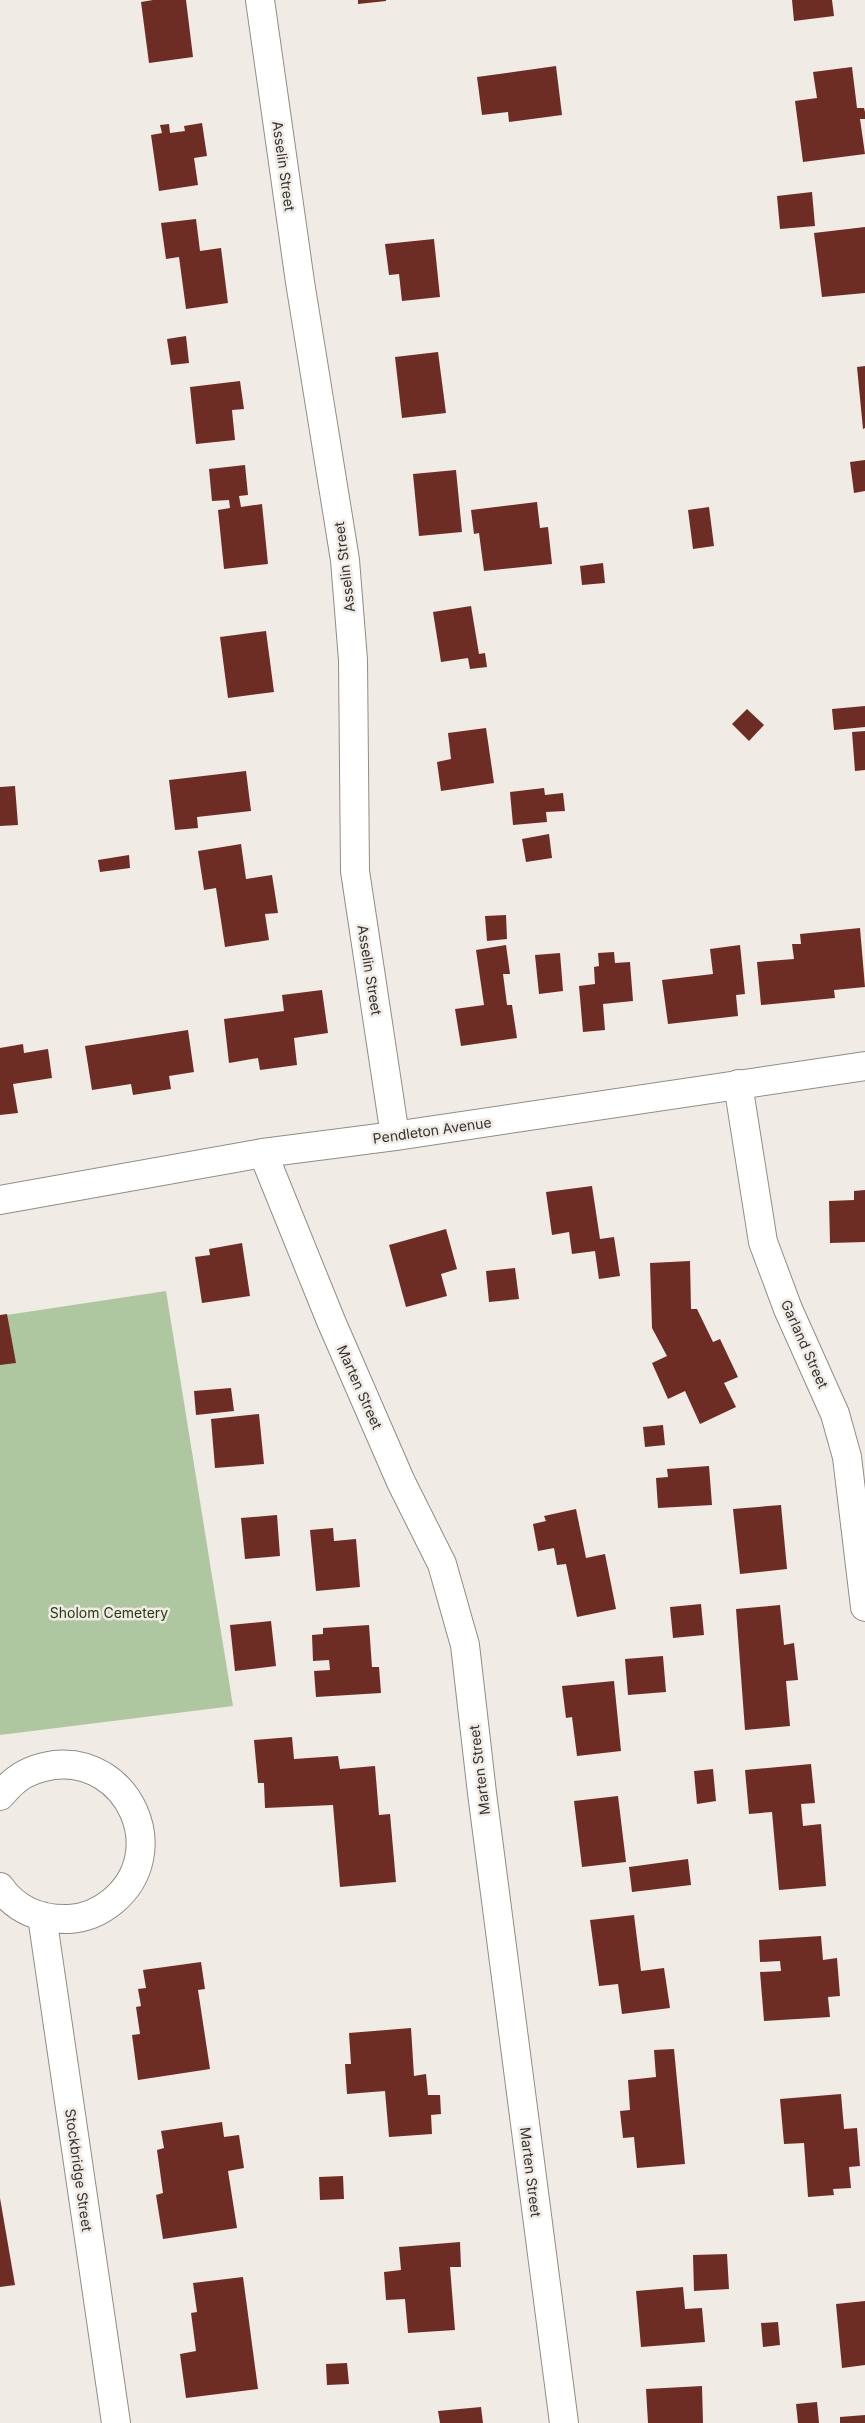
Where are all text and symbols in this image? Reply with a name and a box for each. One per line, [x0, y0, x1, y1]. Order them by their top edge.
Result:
street label: Asselin Street [269, 120, 299, 213]
street label: Asselin Street [330, 520, 358, 613]
street label: Asselin Street [354, 924, 386, 1017]
street label: Pendleton Avenue [372, 1113, 492, 1147]
street label: Garland Street [778, 1297, 832, 1391]
street label: Marten Street [334, 1342, 386, 1432]
park label: Sholom Cemetery [50, 1604, 168, 1621]
street label: Marten Street [465, 1724, 493, 1816]
street label: Stockbridge Street [62, 2108, 96, 2233]
street label: Marten Street [517, 2126, 545, 2218]

